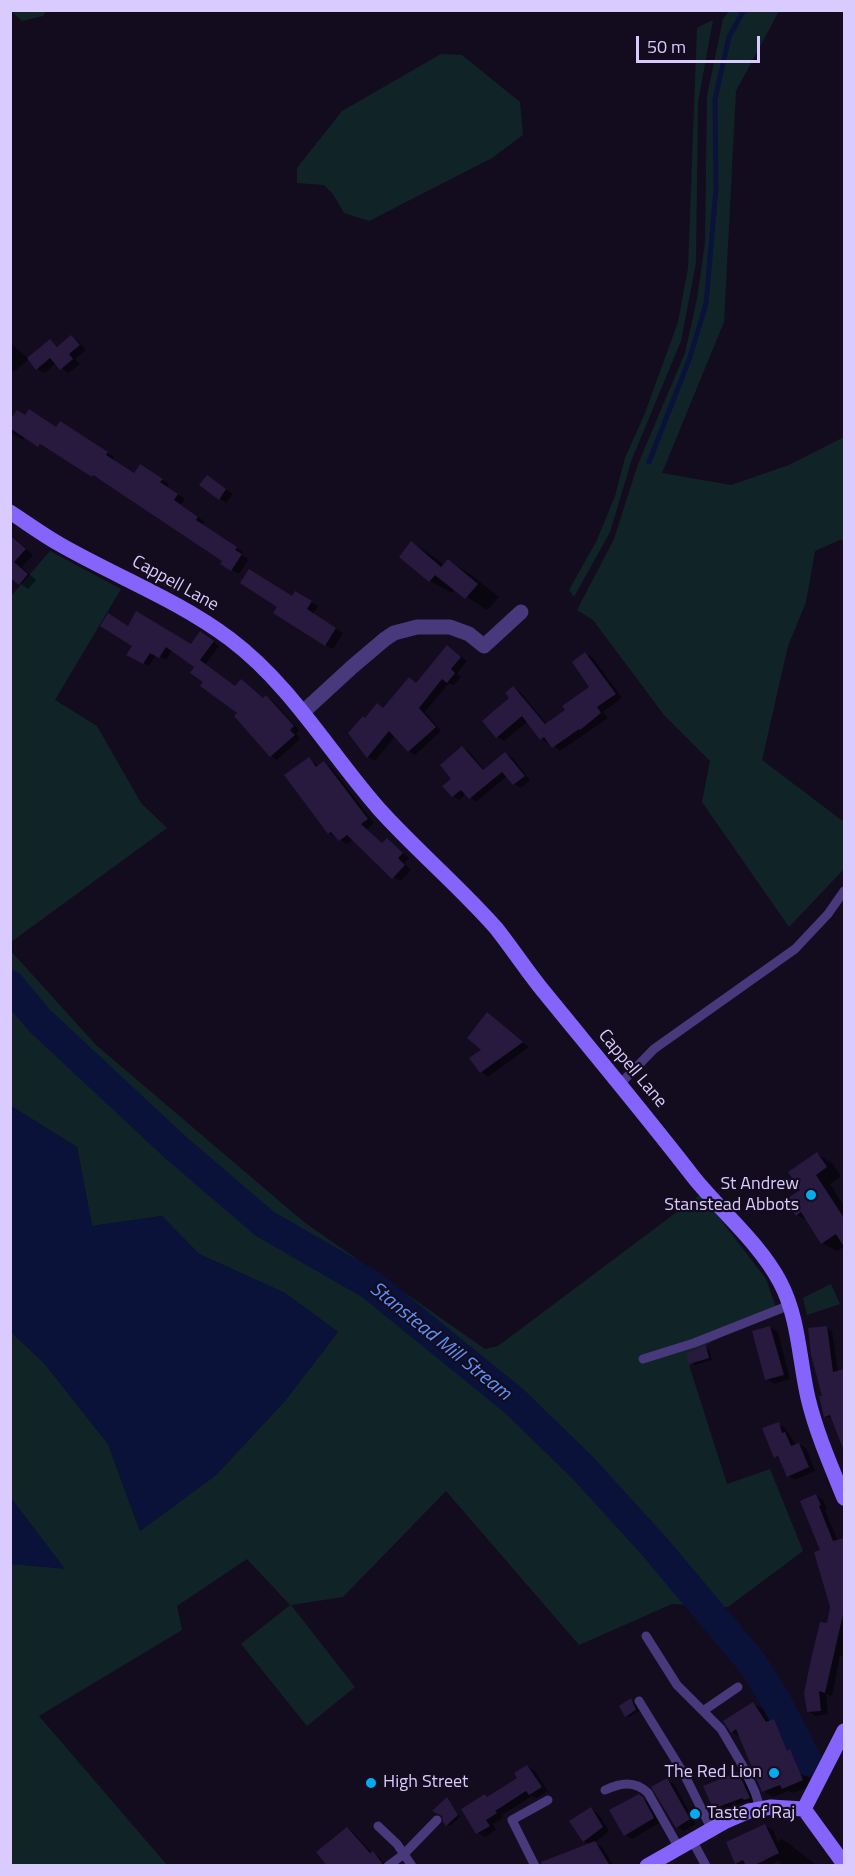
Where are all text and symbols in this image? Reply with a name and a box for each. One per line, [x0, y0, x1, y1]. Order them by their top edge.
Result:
scale bar [639, 24, 764, 62]
text: 50 m [647, 33, 686, 60]
street label: Cappell Lane [128, 551, 222, 617]
street label: Cappell Lane [593, 1025, 671, 1113]
place label: St Andrew Stanstead Abbots [664, 1174, 799, 1216]
marker: St Andrew Stanstead Abbots [804, 1188, 818, 1202]
water label: Stanstead Mill Stream [365, 1278, 515, 1406]
place label: The Red Lion [665, 1762, 762, 1784]
marker: The Red Lion [767, 1766, 781, 1780]
place label: High Street [383, 1772, 468, 1794]
marker: High Street [364, 1776, 378, 1790]
place label: Taste of Raj [707, 1803, 795, 1825]
marker: Taste of Raj [688, 1807, 702, 1821]

